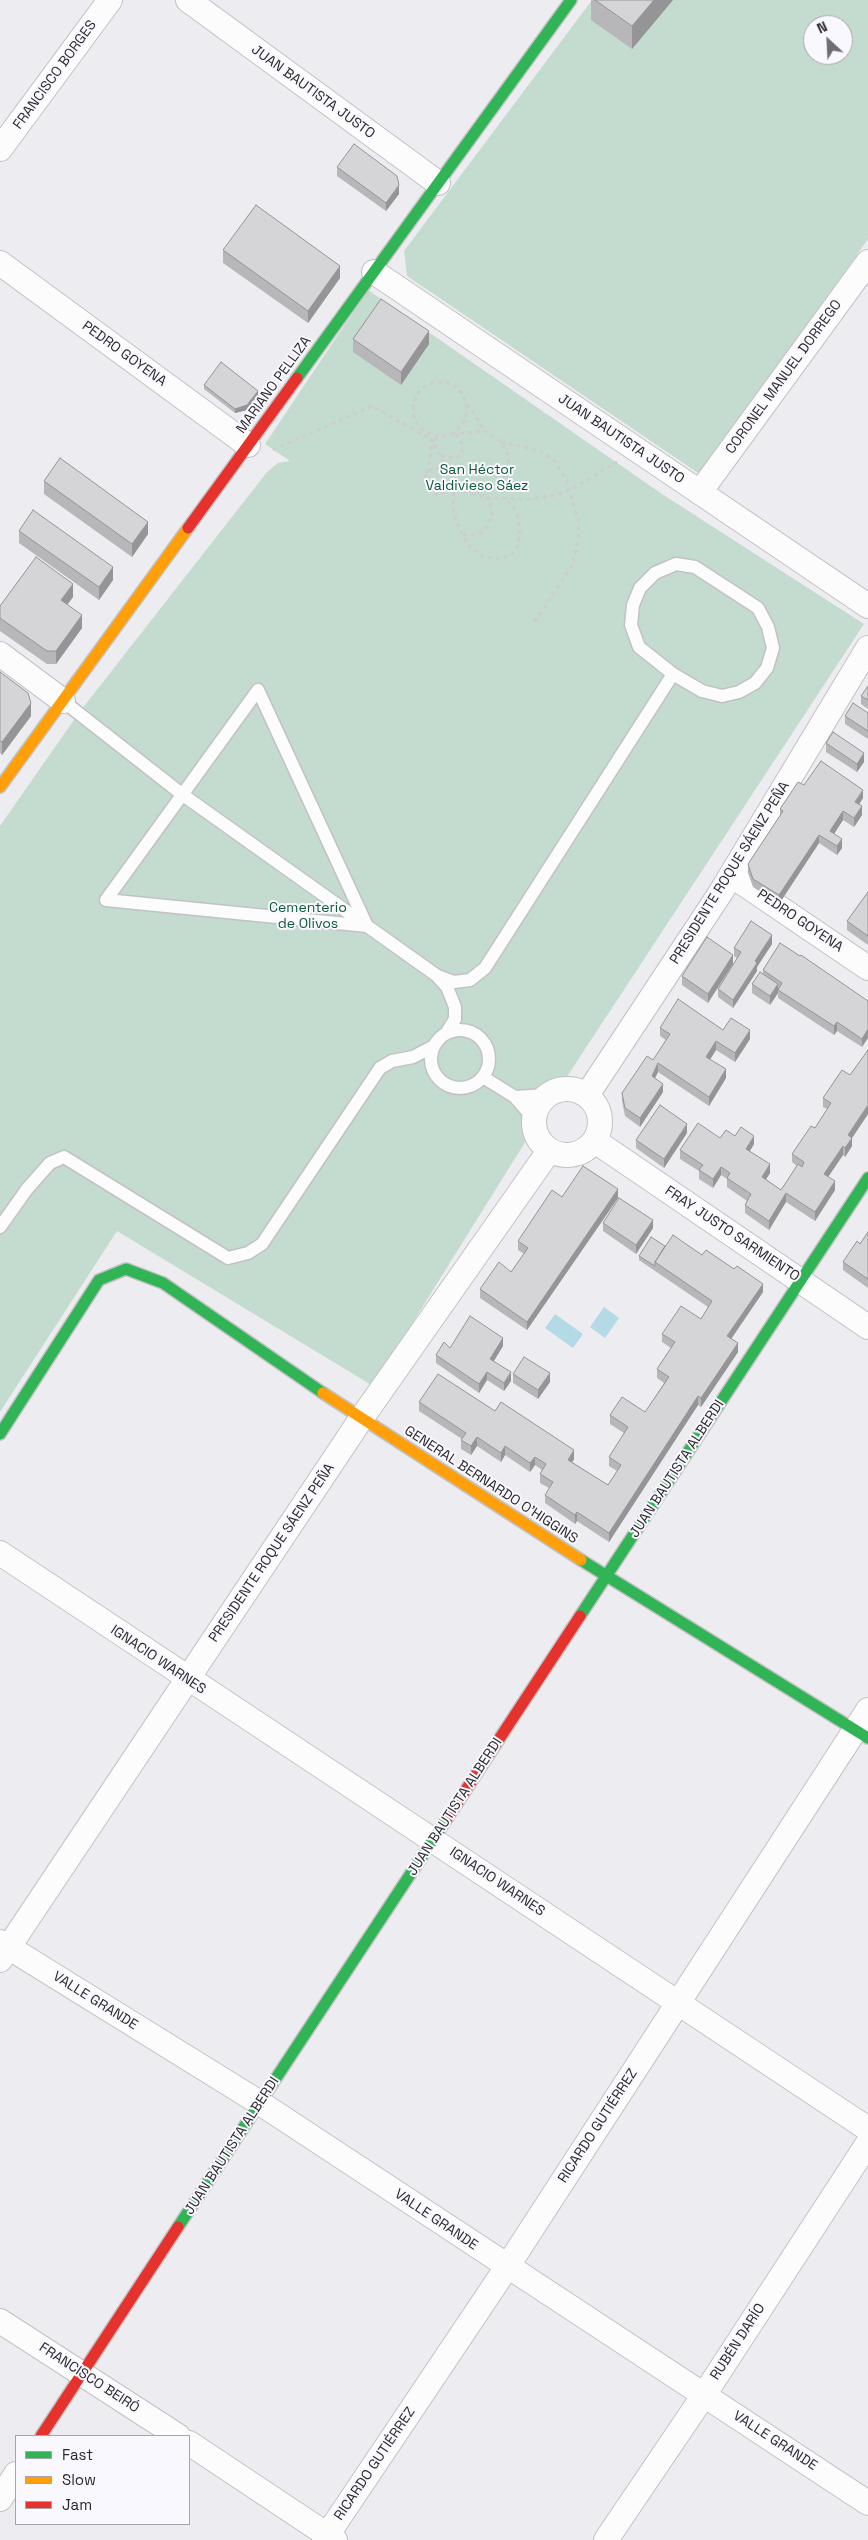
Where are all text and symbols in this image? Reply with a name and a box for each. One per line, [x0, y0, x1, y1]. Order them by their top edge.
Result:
north arrow [803, 15, 853, 65]
street label: FRANCISCO BORGES [10, 17, 100, 133]
text: N [814, 17, 830, 37]
street label: JUAN BAUTISTA JUSTO [248, 42, 378, 142]
street label: CORONEL MANUEL DORREGO [722, 297, 846, 457]
street label: PEDRO GOYENA [79, 318, 169, 390]
street label: MARIANO PELLIZA [233, 333, 315, 437]
street label: JUAN BAUTISTA JUSTO [555, 390, 687, 488]
park label: San Héctor Valdivieso Sáez [426, 462, 528, 494]
street label: PRESIDENTE ROQUE SÁENZ PEÑA [667, 779, 793, 967]
street label: PEDRO GOYENA [754, 886, 846, 956]
park label: Cementerio de Olivos [269, 900, 347, 932]
street label: FRAY JUSTO SARMIENTO [661, 1183, 803, 1285]
street label: JUAN BAUTISTA ALBERDI [626, 1397, 728, 1541]
street label: GENERAL BERNARDO O'HIGGINS [401, 1423, 581, 1547]
street label: PRESIDENTE ROQUE SÁENZ PEÑA [206, 1460, 338, 1646]
street label: IGNACIO WARNES [107, 1622, 209, 1698]
street label: JUAN BAUTISTA ALBERDI [404, 1735, 506, 1879]
street label: IGNACIO WARNES [446, 1844, 548, 1920]
street label: VALLE GRANDE [49, 1968, 141, 2034]
street label: RICARDO GUTIÉRREZ [555, 2066, 641, 2186]
street label: JUAN BAUTISTA ALBERDI [181, 2074, 283, 2218]
street label: VALLE GRANDE [391, 2186, 481, 2254]
street label: RUBÉN DARÍO [707, 2301, 769, 2383]
street label: FRANCISCO BEIRÓ [36, 2339, 142, 2417]
street label: RICARDO GUTIÉRREZ [331, 2404, 419, 2524]
street label: VALLE GRANDE [730, 2408, 820, 2474]
legend [15, 2435, 190, 2525]
text: Fast [62, 2445, 93, 2464]
text: Slow [62, 2470, 96, 2489]
text: Jam [62, 2495, 92, 2514]

